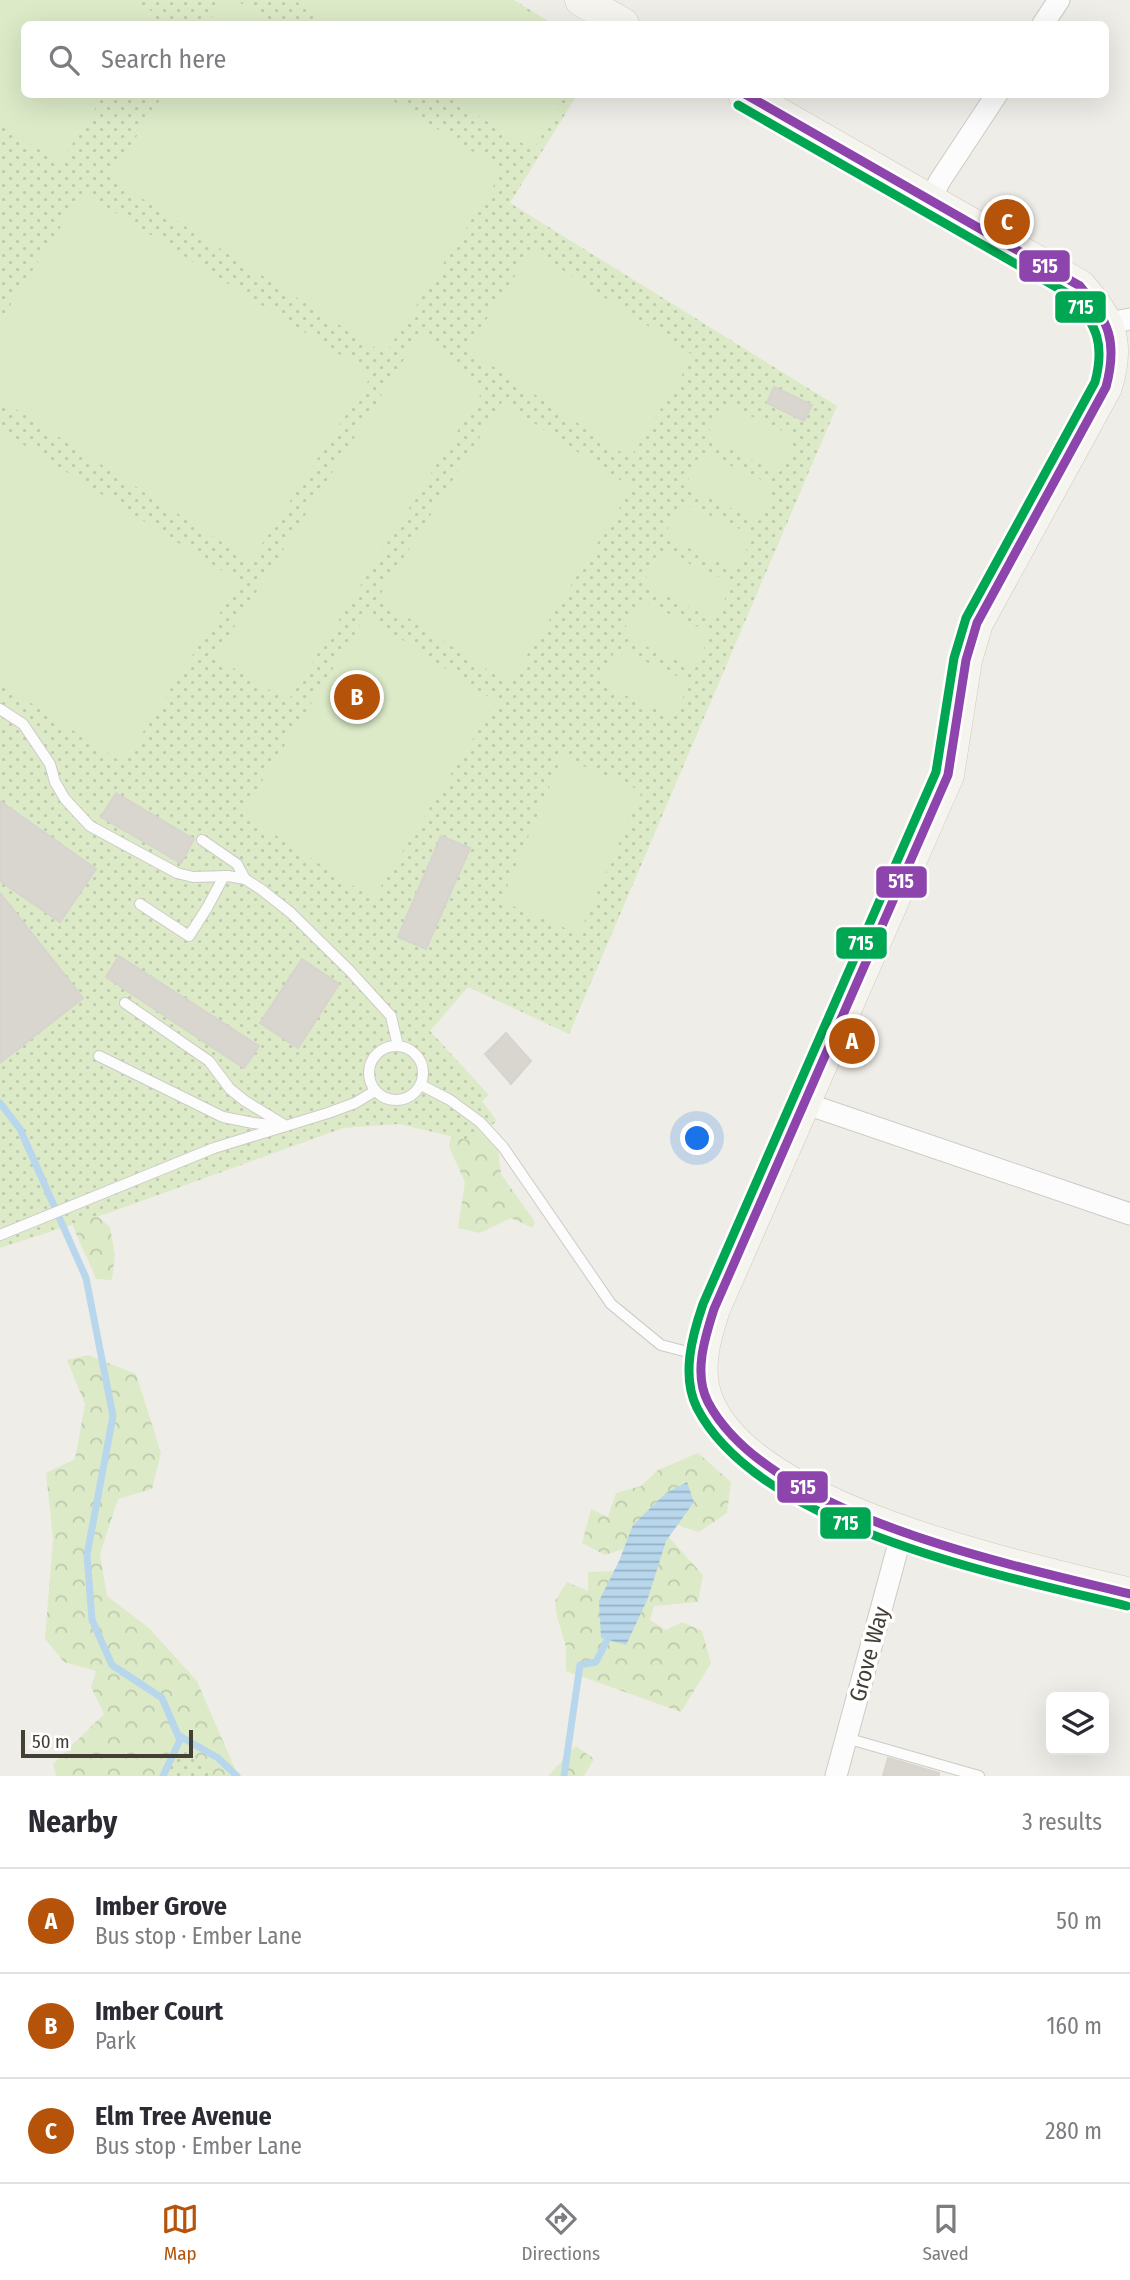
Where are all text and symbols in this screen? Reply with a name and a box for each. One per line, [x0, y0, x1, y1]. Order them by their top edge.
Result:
search box [21, 21, 1109, 98]
icon: search [45, 41, 83, 79]
text: Search here [101, 44, 226, 75]
pin: C [984, 196, 1030, 248]
line badge: 515 [1018, 249, 1071, 283]
text: 515 [1032, 255, 1058, 278]
line badge: 715 [1054, 290, 1107, 324]
text: 715 [1068, 296, 1094, 319]
pin: B [334, 671, 380, 723]
line badge: 515 [875, 865, 928, 899]
text: 515 [888, 870, 914, 893]
line badge: 715 [835, 926, 888, 960]
text: 715 [848, 932, 874, 955]
pin: A [829, 1015, 875, 1067]
your location [680, 1121, 714, 1155]
line badge: 515 [776, 1470, 829, 1504]
text: 515 [790, 1476, 816, 1499]
line badge: 715 [819, 1506, 872, 1540]
text: 715 [833, 1512, 859, 1535]
street label: Grove Way [843, 1603, 895, 1705]
map controls [1046, 1692, 1109, 1755]
button: layers [1046, 1692, 1109, 1755]
scale bar [21, 1727, 192, 1759]
text: 50 m [32, 1730, 70, 1753]
text: Nearby [28, 1804, 117, 1840]
text: 3 results [1022, 1808, 1102, 1836]
text: Imber Grove [95, 1891, 227, 1922]
text: A [45, 1907, 57, 1935]
text: 50 m [1056, 1907, 1102, 1935]
text: Bus stop · Ember Lane [95, 1922, 302, 1950]
text: Imber Court [95, 1996, 223, 2027]
text: B [45, 2012, 57, 2040]
text: 160 m [1047, 2012, 1102, 2040]
text: Park [95, 2027, 136, 2055]
text: Elm Tree Avenue [95, 2101, 272, 2132]
text: C [45, 2117, 57, 2145]
text: 280 m [1045, 2117, 1102, 2145]
text: Bus stop · Ember Lane [95, 2132, 302, 2160]
tab: Map [161, 2200, 199, 2265]
tab: Directions [521, 2200, 600, 2265]
tab: Saved [922, 2200, 969, 2265]

